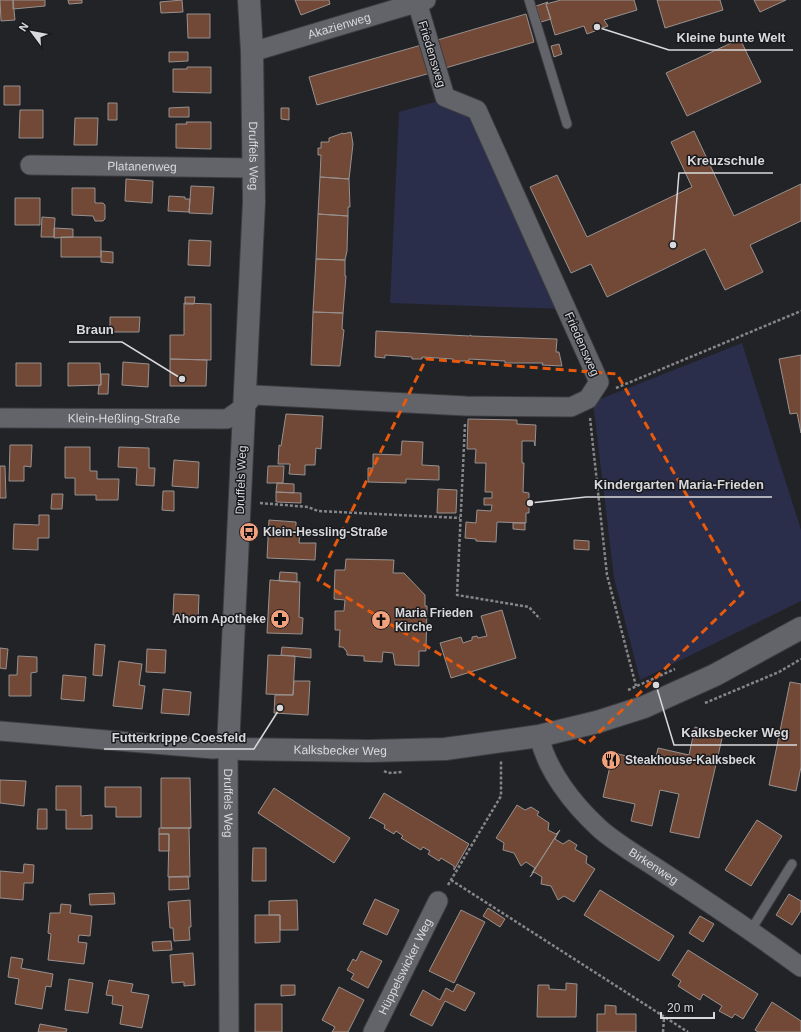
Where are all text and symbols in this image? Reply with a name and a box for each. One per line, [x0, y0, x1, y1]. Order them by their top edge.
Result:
street label: Akazienweg [306, 10, 372, 42]
north arrow [12, 12, 52, 52]
street label: Friedensweg [415, 19, 449, 89]
text: N [16, 20, 31, 33]
callout: Kleine bunte Welt [669, 25, 793, 50]
text: Kleine bunte Welt [677, 30, 786, 45]
street label: Druffels Weg [246, 121, 261, 191]
callout: Kreuzschule [679, 148, 773, 173]
text: Kreuzschule [687, 153, 765, 168]
street label: Platanenweg [107, 159, 177, 174]
street label: Friedensweg [562, 310, 602, 378]
callout: Braun [69, 317, 122, 342]
text: Braun [76, 322, 114, 337]
street label: Klein-Heßling-Straße [68, 411, 180, 426]
street label: Druffels Weg [233, 445, 249, 515]
callout: Kindergarten Maria-Frieden [586, 472, 772, 497]
text: Kindergarten Maria-Frieden [594, 477, 764, 492]
bus stop icon: Klein-Hessling-Straße [238, 521, 260, 543]
place label: Klein-Hessling-Straße [263, 525, 388, 539]
place label: Maria Frieden Kirche [395, 606, 473, 634]
pharmacy icon: Ahorn Apotheke [269, 608, 291, 630]
church icon: Maria Frieden Kirche [370, 609, 392, 631]
place label: Ahorn Apotheke [173, 612, 266, 626]
callout: Kalksbecker Weg [674, 720, 797, 745]
callout: Futterkrippe Coesfeld [104, 724, 254, 749]
text: Kalksbecker Weg [681, 725, 789, 740]
text: Futterkrippe Coesfeld [112, 730, 246, 745]
street label: Kalksbecker Weg [293, 743, 387, 758]
restaurant icon: Steakhouse-Kalksbeck [600, 749, 622, 771]
place label: Steakhouse-Kalksbeck [625, 753, 756, 767]
street label: Druffels Weg [221, 769, 235, 838]
street label: Birkenweg [626, 845, 681, 887]
street label: Hüppelswicker Weg [376, 916, 435, 1017]
scale bar [661, 994, 714, 1020]
text: 20 m [667, 1001, 694, 1015]

